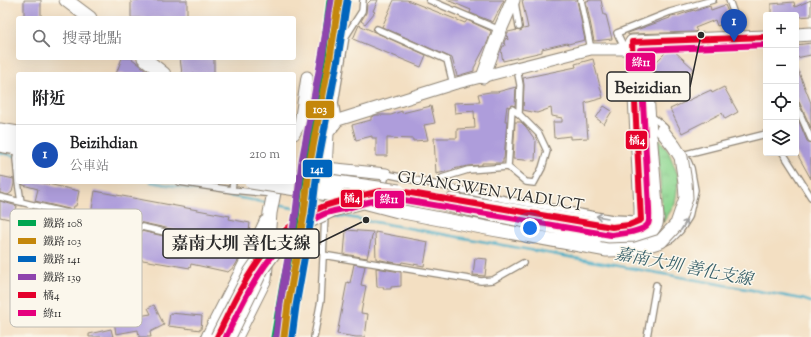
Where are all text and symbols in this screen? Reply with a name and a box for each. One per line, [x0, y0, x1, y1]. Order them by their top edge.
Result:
pin: 1 [721, 9, 747, 42]
map controls [763, 12, 799, 156]
button: + [763, 12, 799, 48]
search box [16, 16, 296, 60]
icon: search [30, 27, 52, 49]
text: 搜尋地點 [62, 29, 122, 50]
button: − [763, 48, 799, 84]
line badge: 綠11 [625, 52, 656, 72]
text: 綠11 [632, 55, 650, 71]
callout: Beizidian [607, 72, 690, 101]
text: Beizidian [615, 77, 682, 101]
button: locate [763, 84, 799, 120]
text: 附近 [32, 88, 66, 112]
line badge: 103 [305, 100, 335, 119]
text: 103 [312, 102, 327, 118]
button: layers [763, 120, 799, 156]
line badge: 橘4 [625, 130, 648, 150]
text: 橘4 [629, 133, 646, 149]
text: Beizihdian [70, 134, 138, 155]
text: 1 [43, 146, 47, 164]
text: 210 m [249, 146, 280, 164]
text: 公車站 [70, 158, 109, 176]
line badge: 141 [302, 159, 333, 178]
text: 141 [309, 162, 324, 178]
street label: GUANGWEN VIADUCT [396, 166, 586, 219]
line badge: 橘4 [340, 189, 363, 208]
line badge: 綠11 [374, 190, 405, 209]
text: 橘4 [344, 191, 361, 207]
text: 綠11 [380, 192, 398, 208]
legend [10, 209, 142, 327]
one-way arrow [596, 212, 609, 220]
text: 鐵路 108 [43, 216, 83, 232]
your location [520, 218, 540, 238]
one-way arrow [680, 220, 688, 231]
callout: 嘉南大圳 善化支線 [163, 229, 319, 258]
text: 嘉南大圳 善化支線 [171, 233, 311, 257]
text: 鐵路 103 [43, 234, 81, 250]
water label: 嘉南大圳 善化支線 [613, 243, 756, 293]
text: 鐵路 141 [43, 252, 81, 268]
text: 鐵路 139 [43, 270, 81, 286]
text: 橘4 [43, 288, 60, 304]
text: 綠11 [43, 306, 62, 322]

